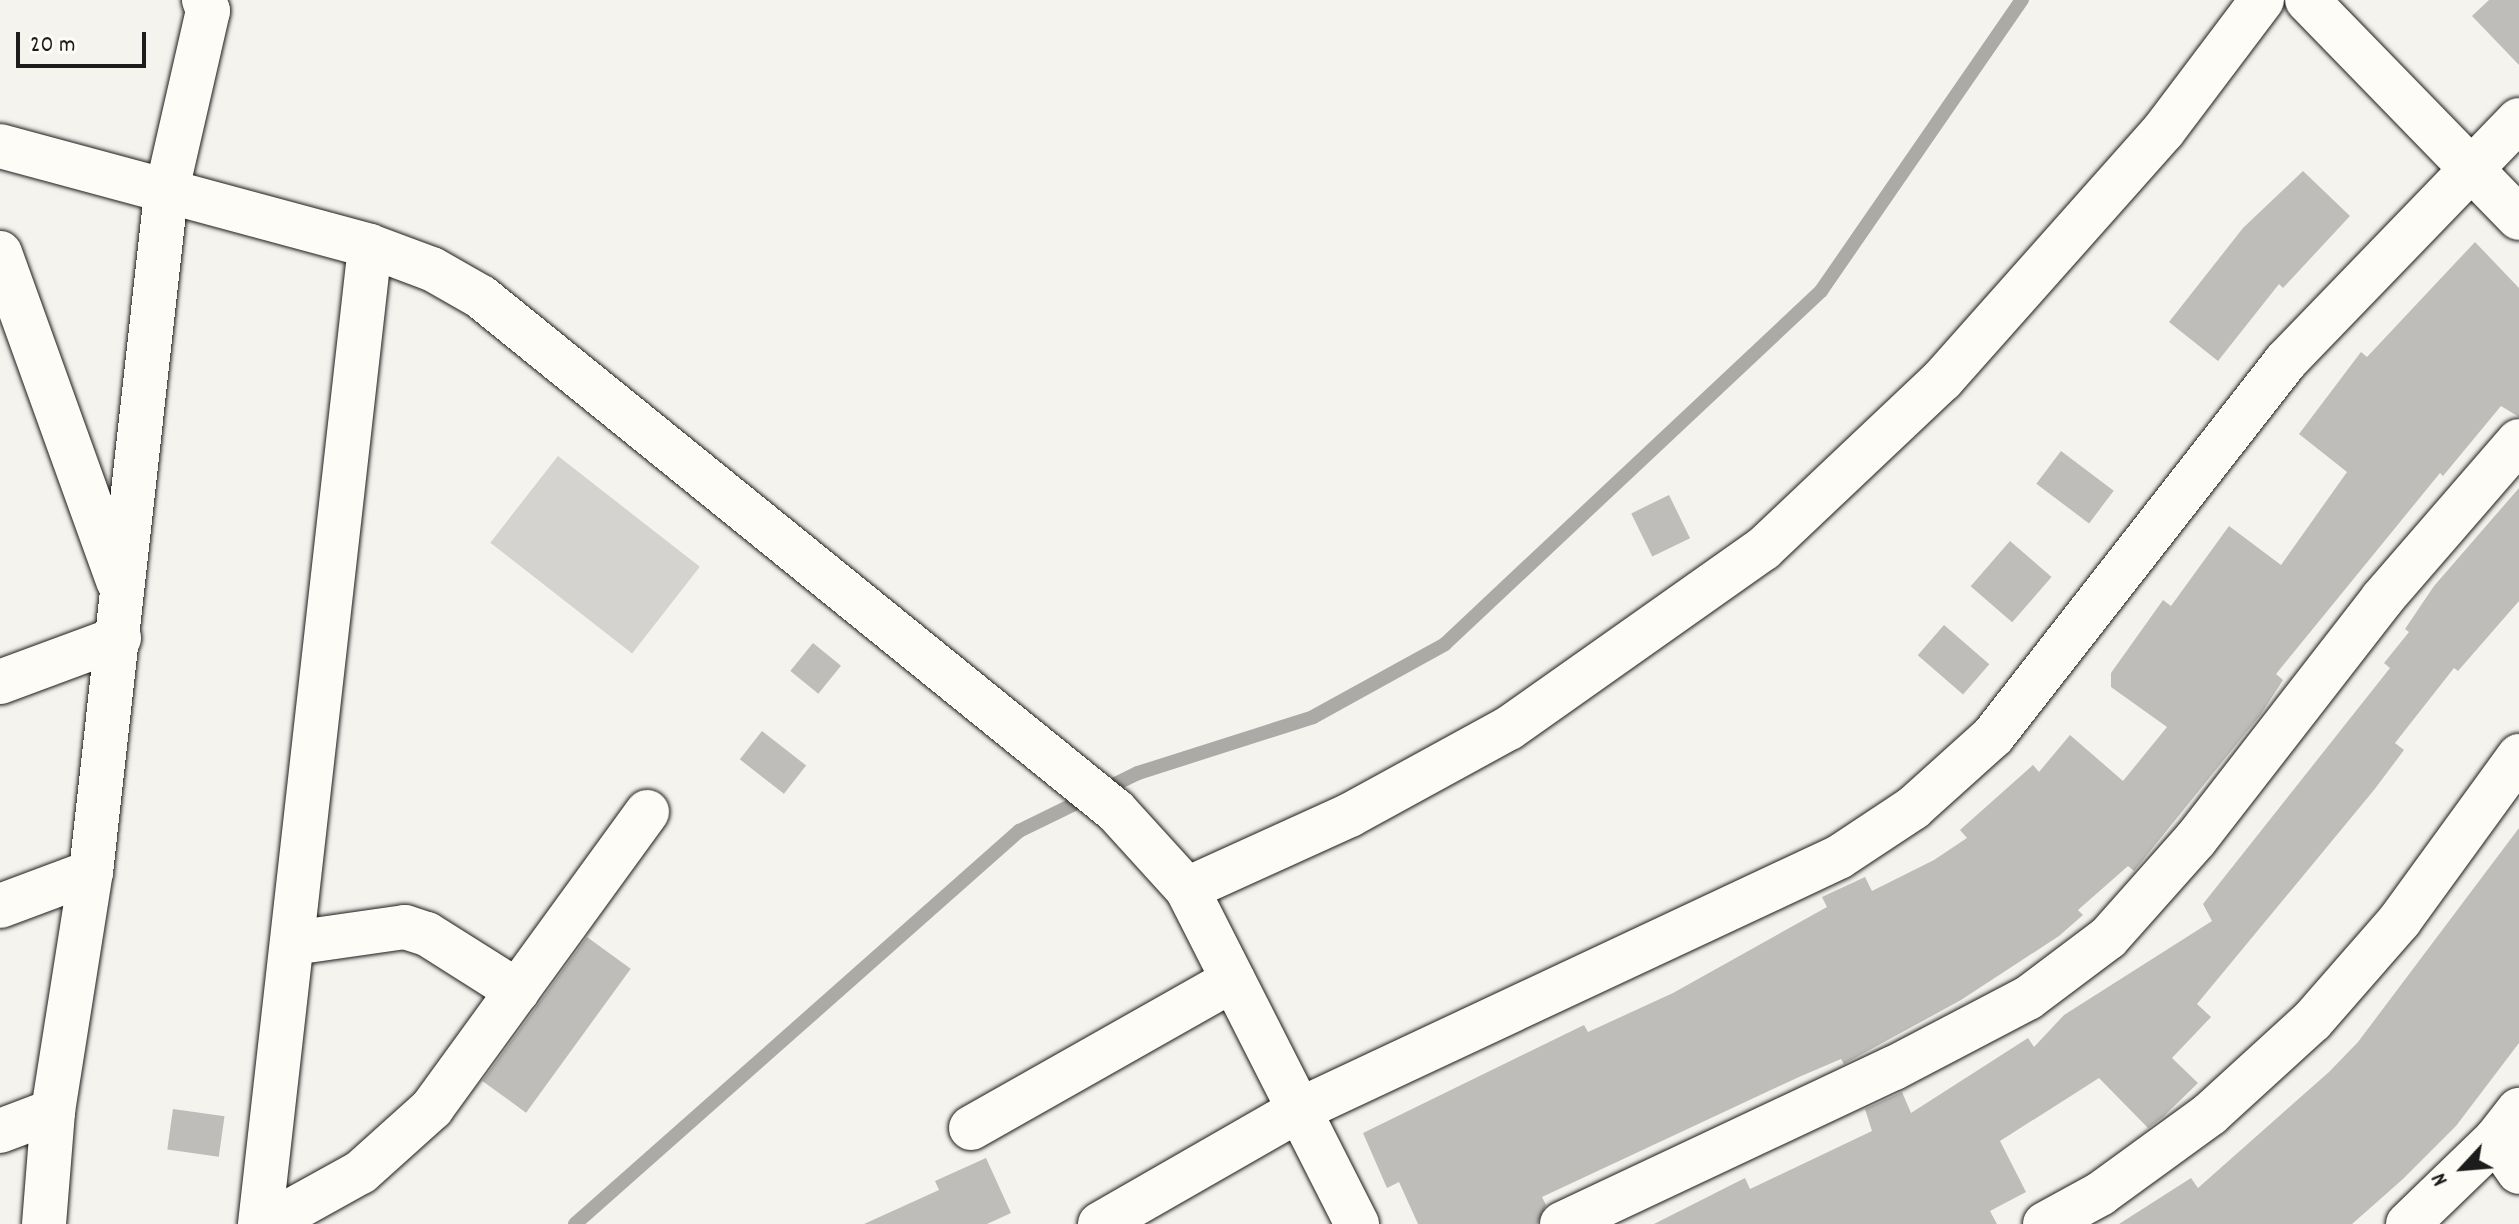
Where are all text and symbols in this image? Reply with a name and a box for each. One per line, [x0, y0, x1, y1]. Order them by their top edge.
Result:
scale bar [20, 16, 150, 66]
text: 20 m [30, 29, 76, 63]
north arrow [2423, 1128, 2503, 1208]
text: N [2425, 1167, 2457, 1190]

